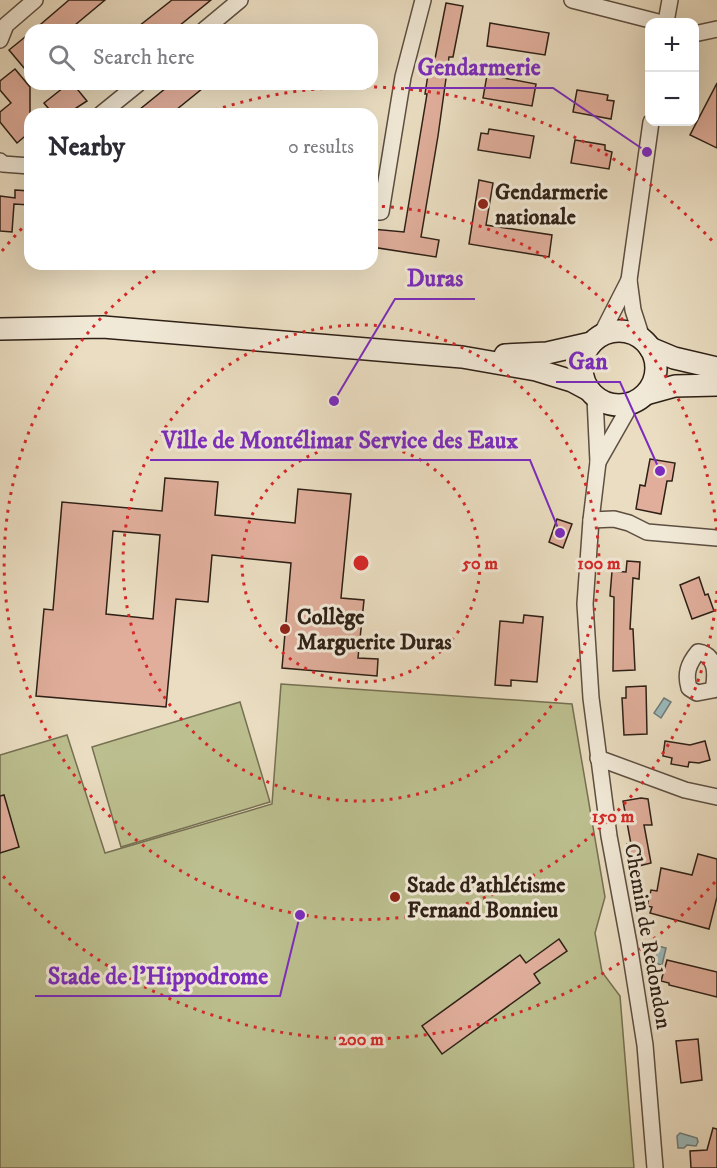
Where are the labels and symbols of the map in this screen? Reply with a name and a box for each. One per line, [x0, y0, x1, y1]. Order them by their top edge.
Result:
callout: Gendarmerie [405, 46, 553, 88]
text: Gendarmerie [417, 53, 541, 83]
place label: Gendarmerie nationale [495, 179, 608, 231]
marker: Gendarmerie nationale [476, 197, 490, 211]
callout: Duras [395, 257, 475, 299]
text: Duras [407, 264, 463, 294]
callout: Gan [556, 340, 620, 382]
text: Gan [568, 347, 608, 377]
callout: Ville de Montélimar Service des Eaux [150, 418, 530, 460]
text: Ville de Montélimar Service des Eaux [161, 426, 518, 456]
centre of rings [351, 553, 371, 573]
text: 50 m [461, 553, 498, 575]
text: 100 m [577, 553, 621, 575]
place label: Collège Marguerite Duras [297, 604, 452, 656]
marker: Collège Marguerite Duras [278, 622, 292, 636]
text: 150 m [592, 806, 635, 828]
street label: Chemin de Redondon [618, 841, 677, 1032]
place label: Stade d'athlétisme Fernand Bonnieu [407, 872, 565, 924]
marker: Stade d'athlétisme Fernand Bonnieu [388, 890, 402, 904]
callout: Stade de l'Hippodrome [35, 954, 280, 996]
text: Stade de l'Hippodrome [48, 962, 268, 992]
text: 200 m [338, 1029, 384, 1051]

